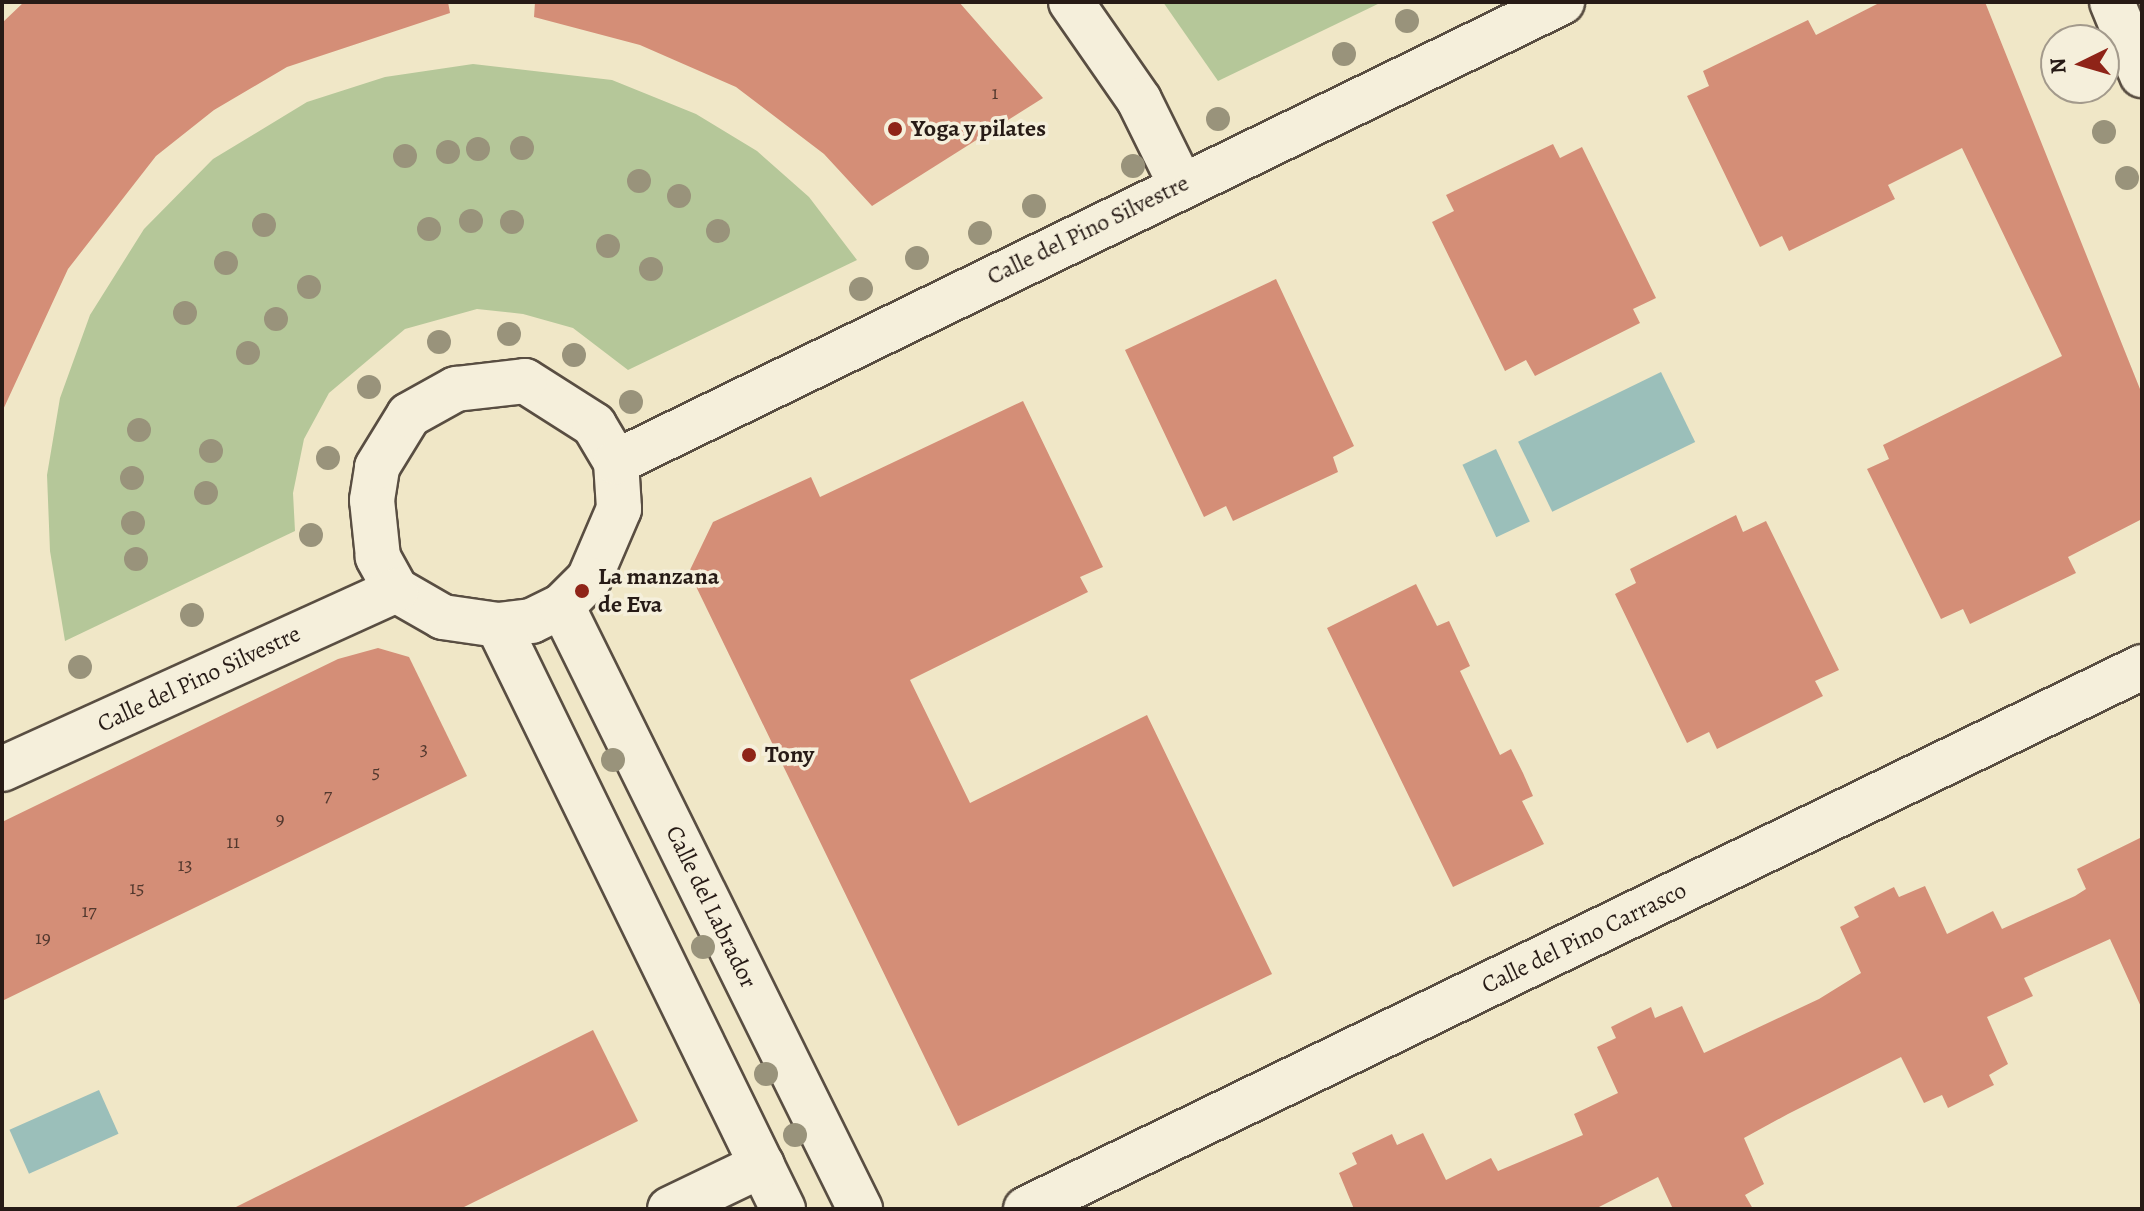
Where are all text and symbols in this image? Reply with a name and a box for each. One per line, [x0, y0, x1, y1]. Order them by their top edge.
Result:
north arrow [2040, 24, 2120, 104]
text: N [2042, 57, 2074, 75]
house number: 1 [992, 80, 998, 104]
place label: Yoga y pilates [911, 115, 1046, 143]
marker: Yoga y pilates [886, 120, 904, 138]
street label: Calle del Pino Silvestre [983, 169, 1193, 291]
place label: La manzana de Eva [598, 563, 719, 619]
marker: La manzana de Eva [573, 582, 591, 600]
street label: Calle del Pino Silvestre [93, 619, 305, 739]
house number: 3 [420, 736, 428, 760]
place label: Tony [765, 741, 814, 769]
marker: Tony [740, 746, 758, 764]
house number: 5 [372, 759, 380, 783]
house number: 7 [324, 782, 332, 806]
house number: 9 [275, 806, 285, 830]
street label: Calle del Labrador [659, 821, 763, 993]
house number: 11 [226, 829, 240, 853]
house number: 13 [177, 852, 193, 876]
house number: 15 [129, 875, 145, 899]
street label: Calle del Pino Carrasco [1477, 876, 1691, 1000]
house number: 17 [81, 898, 97, 922]
house number: 19 [35, 925, 51, 949]

